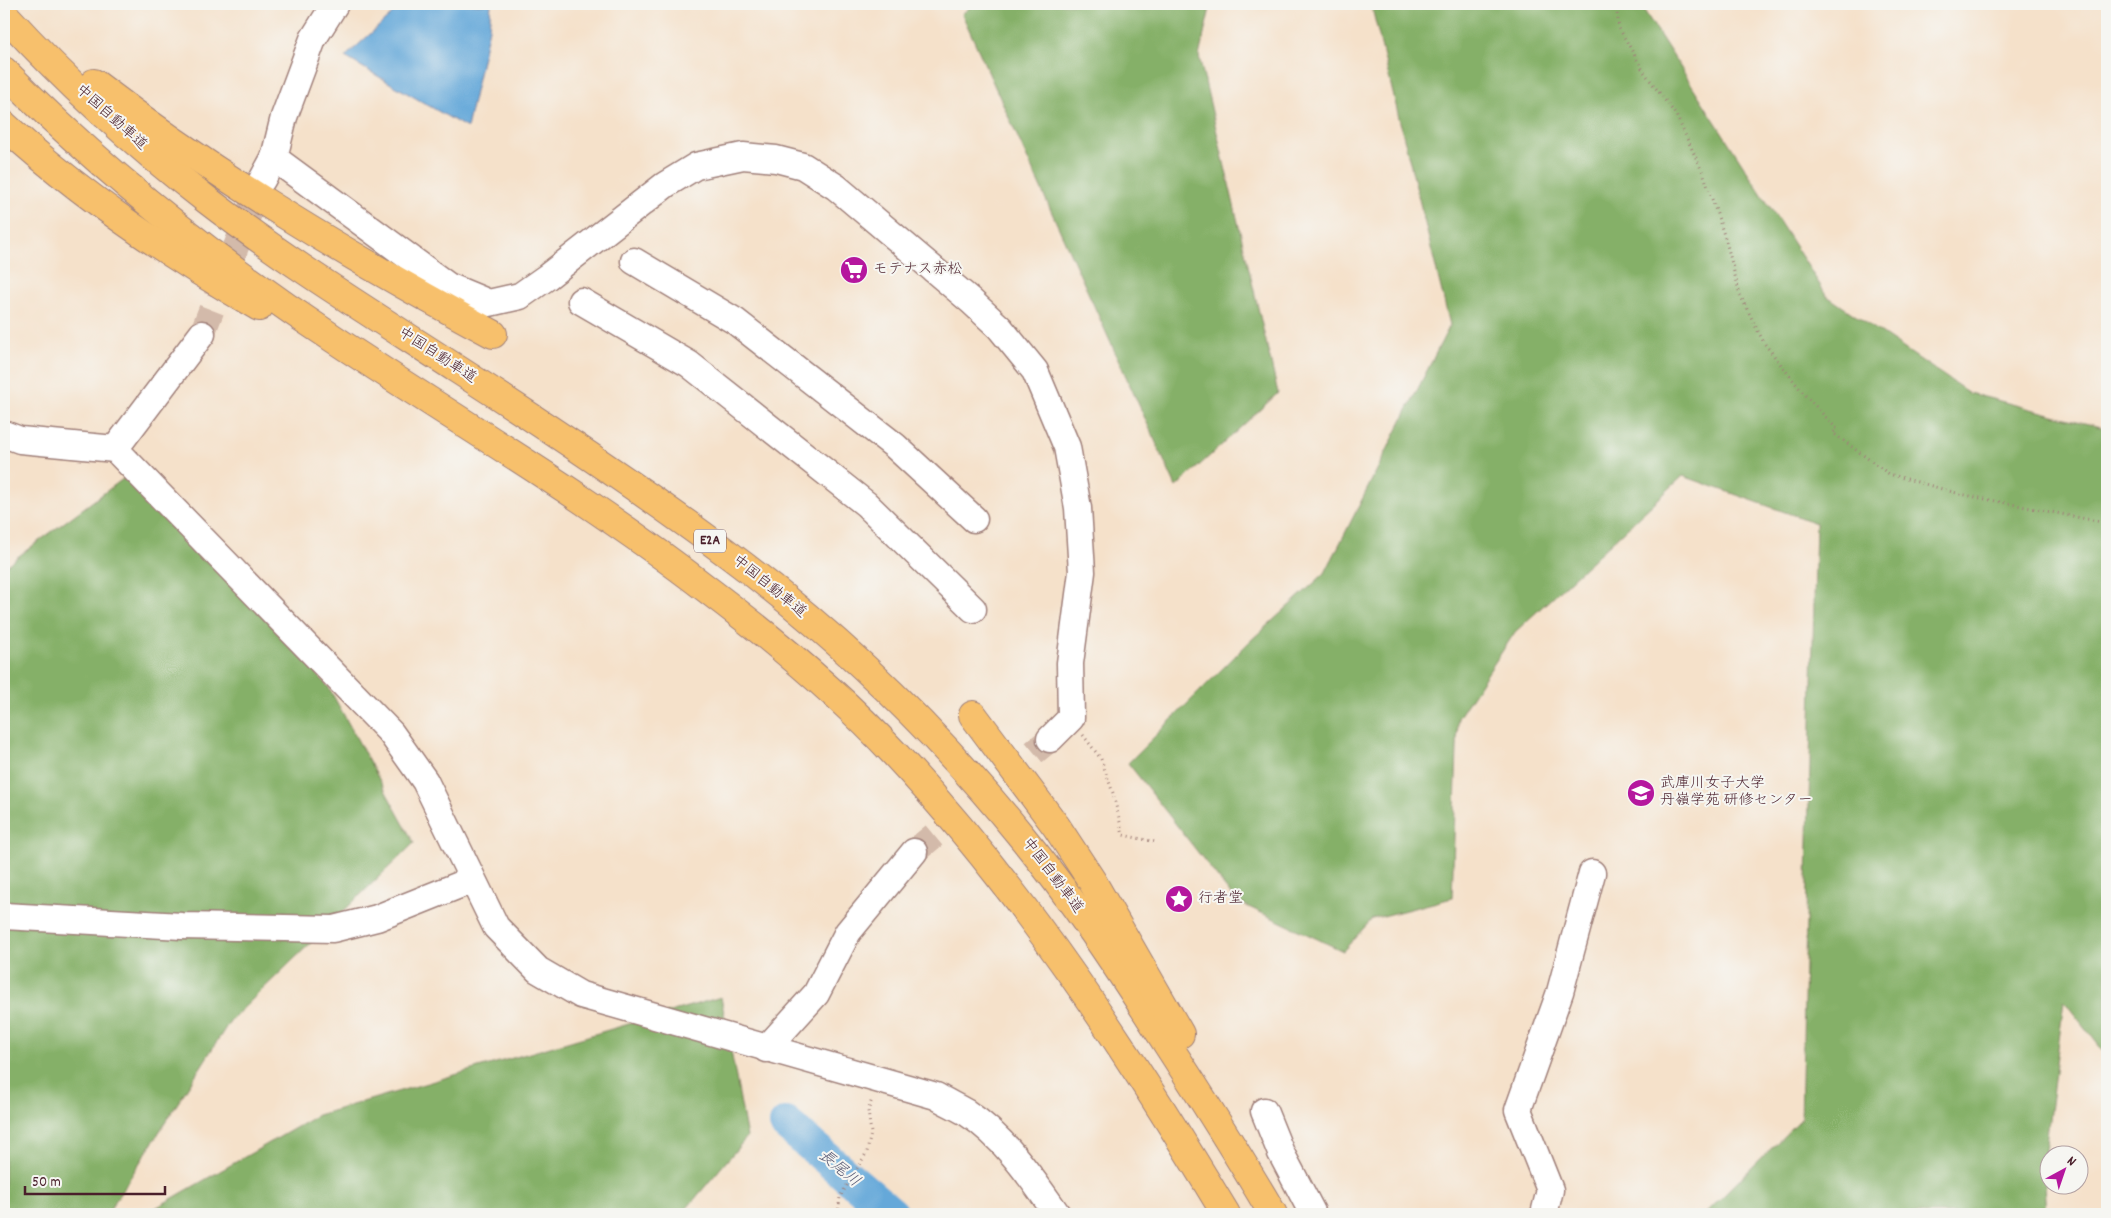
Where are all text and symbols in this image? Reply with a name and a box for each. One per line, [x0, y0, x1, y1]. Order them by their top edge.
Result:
street label: 中国自動車道 [70, 80, 152, 156]
supermarket icon: モテナス赤松 [839, 255, 869, 285]
place label: モテナス赤松 [873, 259, 962, 281]
street label: 中国自動車道 [393, 322, 481, 390]
road number: E2A [694, 530, 726, 552]
street label: 中国自動車道 [727, 550, 811, 624]
place label: 武庫川女子大学 丹嶺学苑 研修センター [1660, 773, 1813, 812]
school or university icon: 武庫川女子大学 丹嶺学苑 研修センター [1626, 778, 1656, 808]
street label: 中国自動車道 [1016, 833, 1088, 919]
place icon: 行者堂 [1164, 884, 1194, 914]
place label: 行者堂 [1198, 888, 1243, 910]
water label: 長尾川 [813, 1145, 865, 1193]
north arrow [2038, 1146, 2088, 1196]
text: N [2062, 1152, 2080, 1172]
scale bar [25, 1163, 165, 1195]
text: 50 m [32, 1172, 61, 1194]

